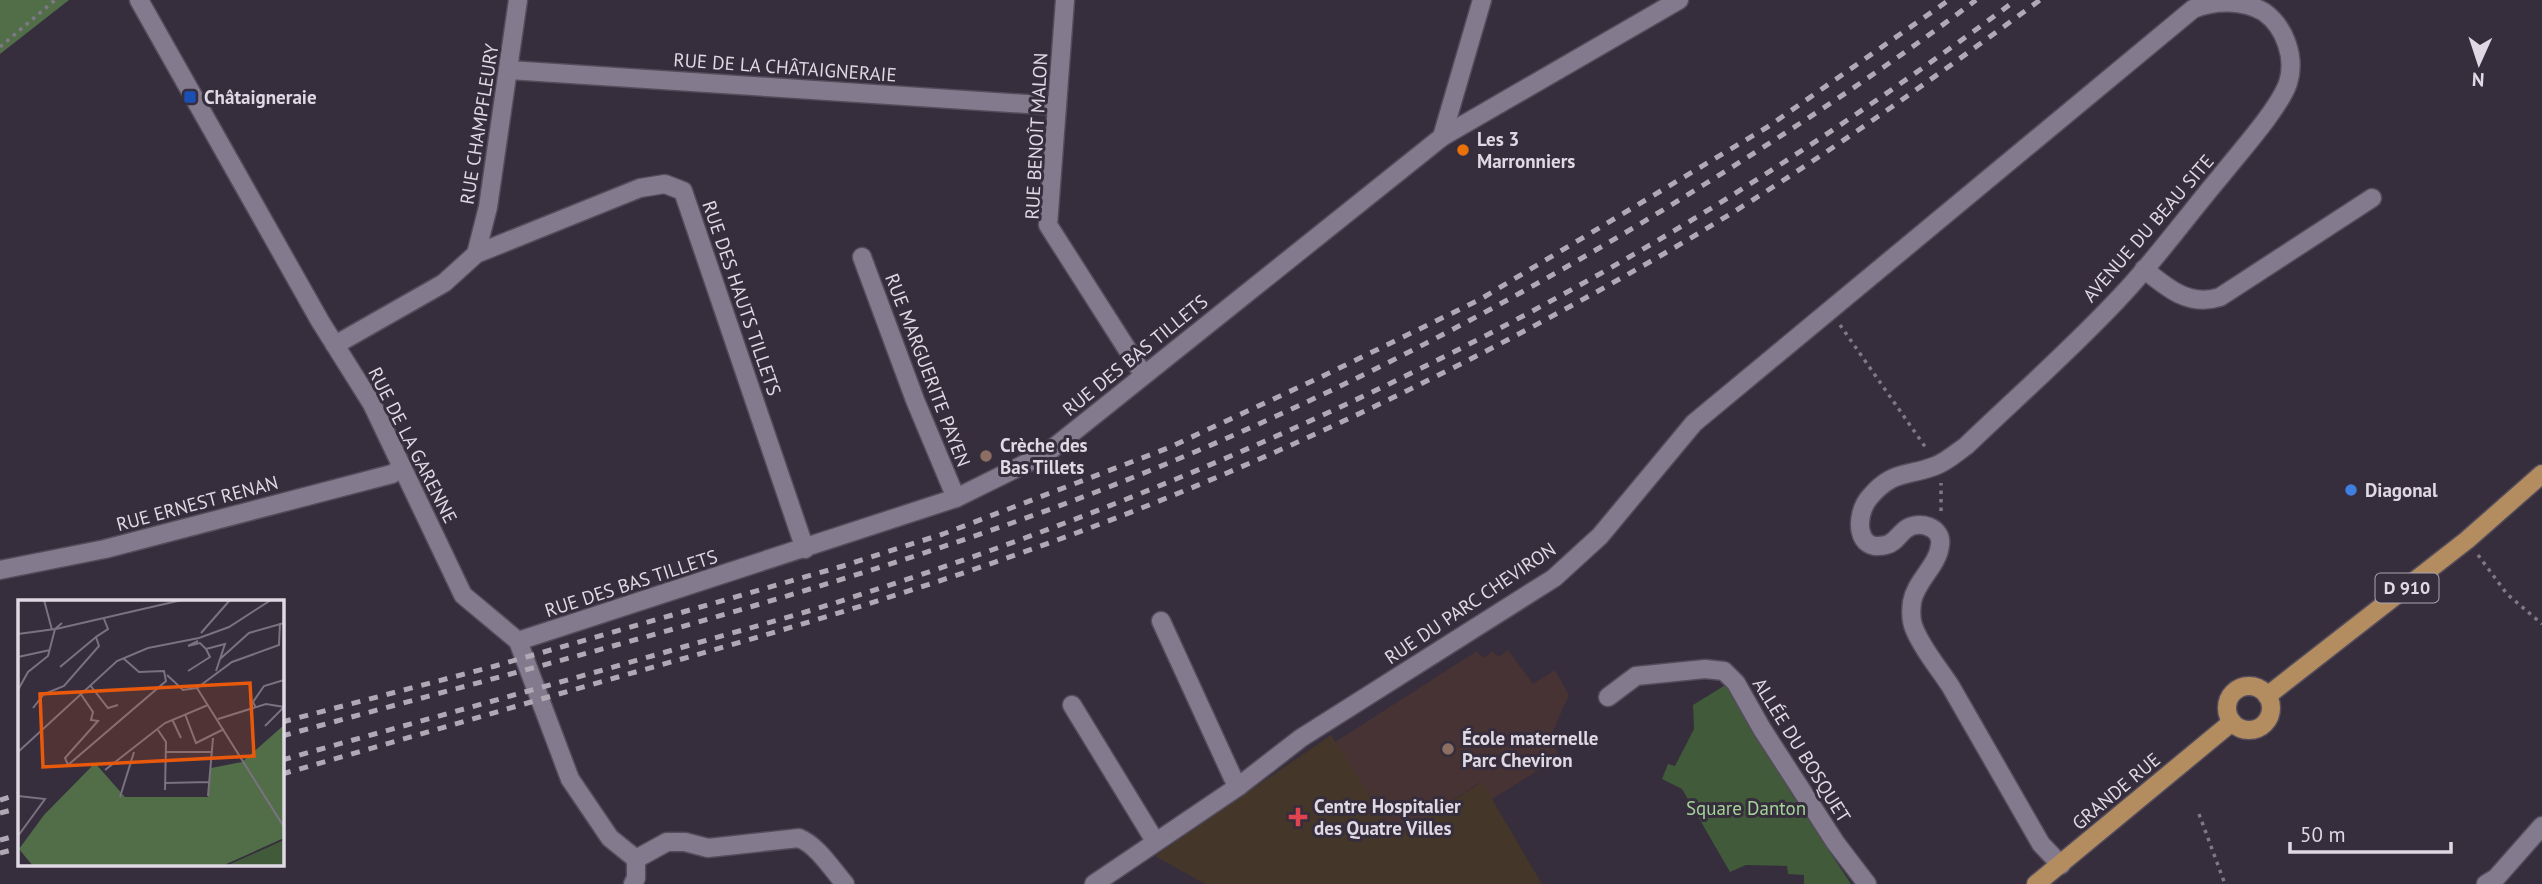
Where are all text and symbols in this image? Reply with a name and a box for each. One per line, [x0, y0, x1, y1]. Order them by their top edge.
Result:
north arrow [2444, 28, 2514, 98]
street label: RUE CHAMPFLEURY [454, 42, 504, 206]
street label: RUE DE LA CHÂTAIGNERAIE [673, 47, 897, 87]
street label: RUE BENOÎT MALON [1020, 52, 1052, 220]
text: N [2471, 68, 2485, 92]
place label: Châtaigneraie [204, 85, 317, 109]
marker: Châtaigneraie [182, 89, 198, 105]
place label: Les 3 Marronniers [1477, 127, 1575, 173]
marker: Les 3 Marronniers [1455, 142, 1471, 158]
street label: AVENUE DU BEAU SITE [2077, 149, 2219, 307]
street label: RUE DES HAUTS TILLETS [697, 197, 787, 399]
street label: RUE MARGUERITE PAYEN [880, 270, 976, 470]
street label: RUE DES BAS TILLETS [1057, 289, 1213, 421]
street label: RUE DE LA GARENNE [363, 363, 463, 527]
place label: Crèche des Bas Tillets [1000, 433, 1088, 479]
marker: Crèche des Bas Tillets [978, 448, 994, 464]
street label: RUE ERNEST RENAN [113, 470, 281, 536]
place label: Diagonal [2365, 478, 2438, 502]
marker: Diagonal [2343, 482, 2359, 498]
street label: RUE DU PARC CHEVIRON [1380, 537, 1560, 669]
street label: RUE DES BAS TILLETS [542, 544, 720, 622]
road number: D 910 [2376, 574, 2438, 602]
inset map [18, 600, 284, 866]
street label: ALLÉE DU BOSQUET [1748, 673, 1857, 827]
place label: École maternelle Parc Cheviron [1462, 726, 1598, 772]
marker: École maternelle Parc Cheviron [1440, 741, 1456, 757]
street label: GRANDE RUE [2067, 747, 2165, 835]
place label: Centre Hospitalier des Quatre Villes [1314, 794, 1461, 840]
park label: Square Danton [1686, 796, 1806, 820]
marker: Centre Hospitalier des Quatre Villes [1288, 807, 1308, 827]
scale bar [2290, 810, 2451, 854]
text: 50 m [2300, 821, 2346, 848]

